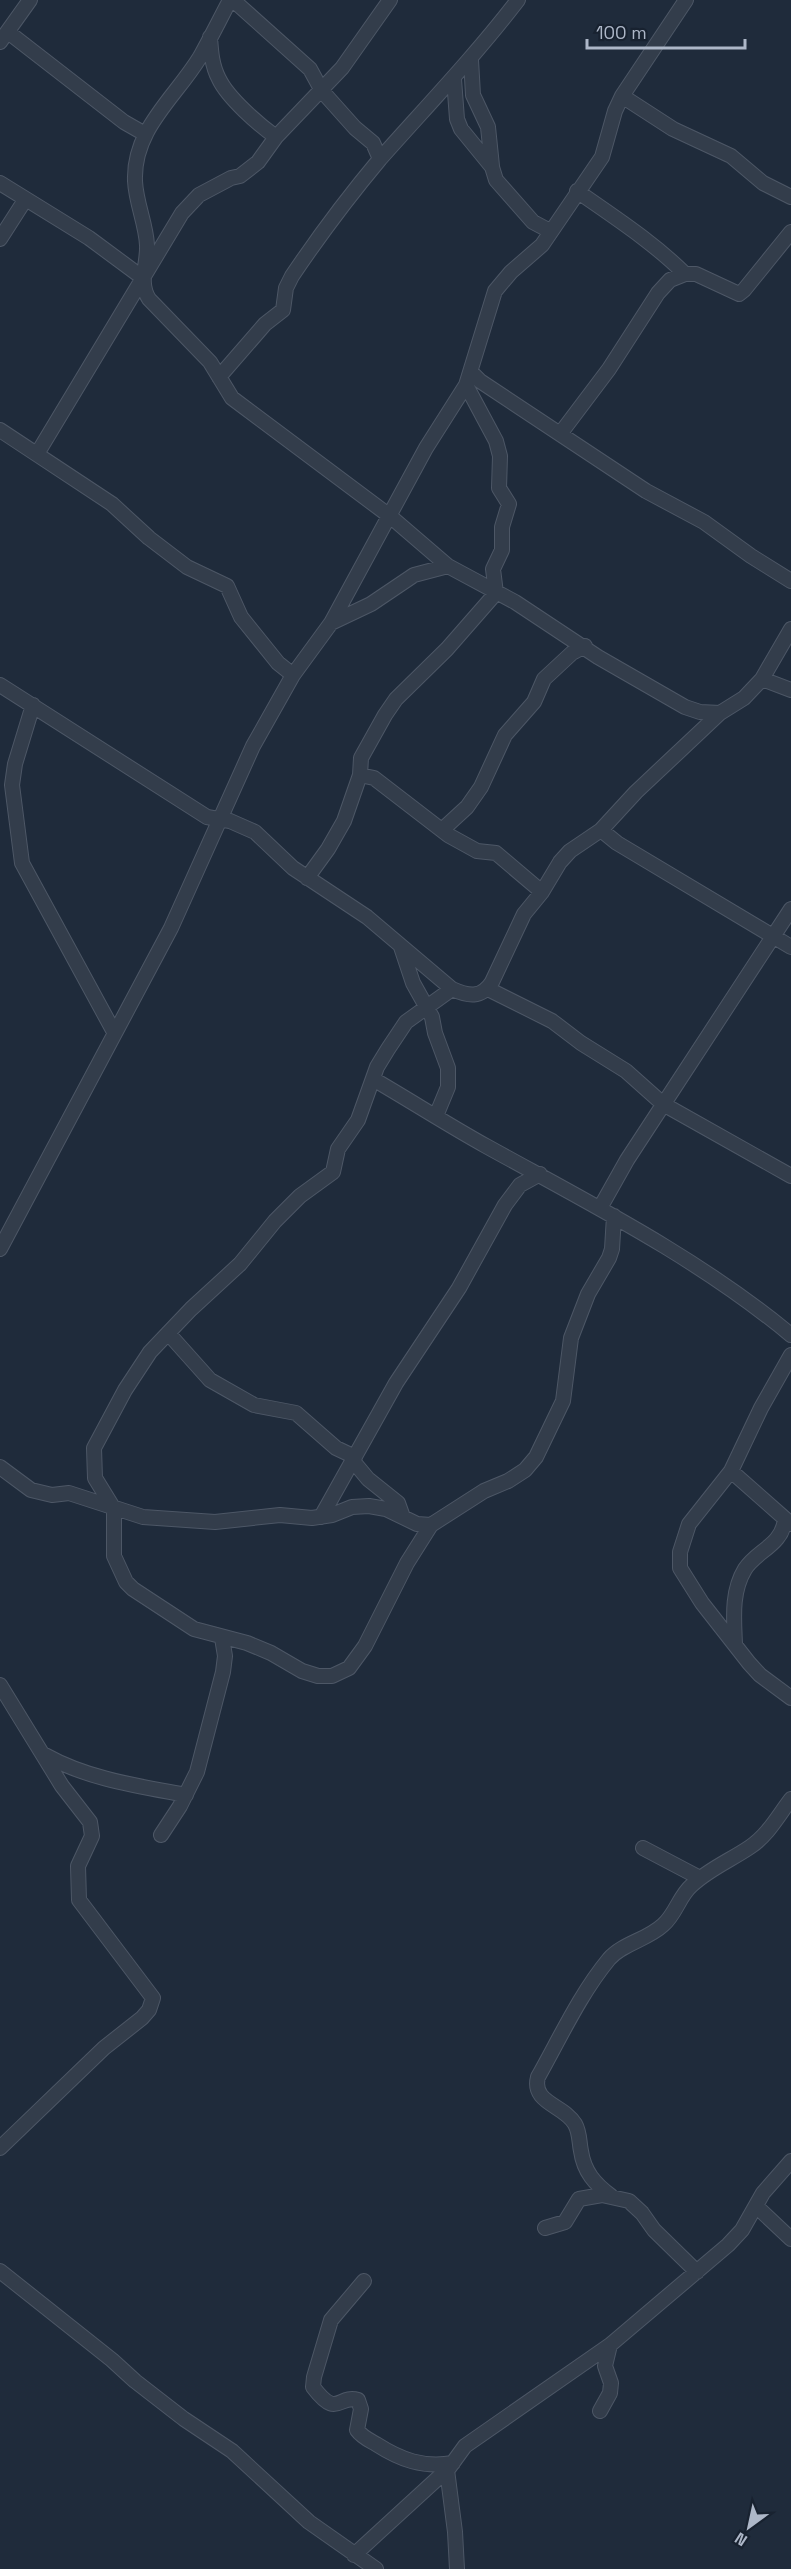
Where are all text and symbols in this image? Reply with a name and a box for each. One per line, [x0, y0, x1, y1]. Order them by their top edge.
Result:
scale bar [587, 12, 744, 50]
text: 100 m [596, 21, 647, 44]
north arrow [719, 2497, 779, 2557]
text: N [731, 2527, 751, 2551]

